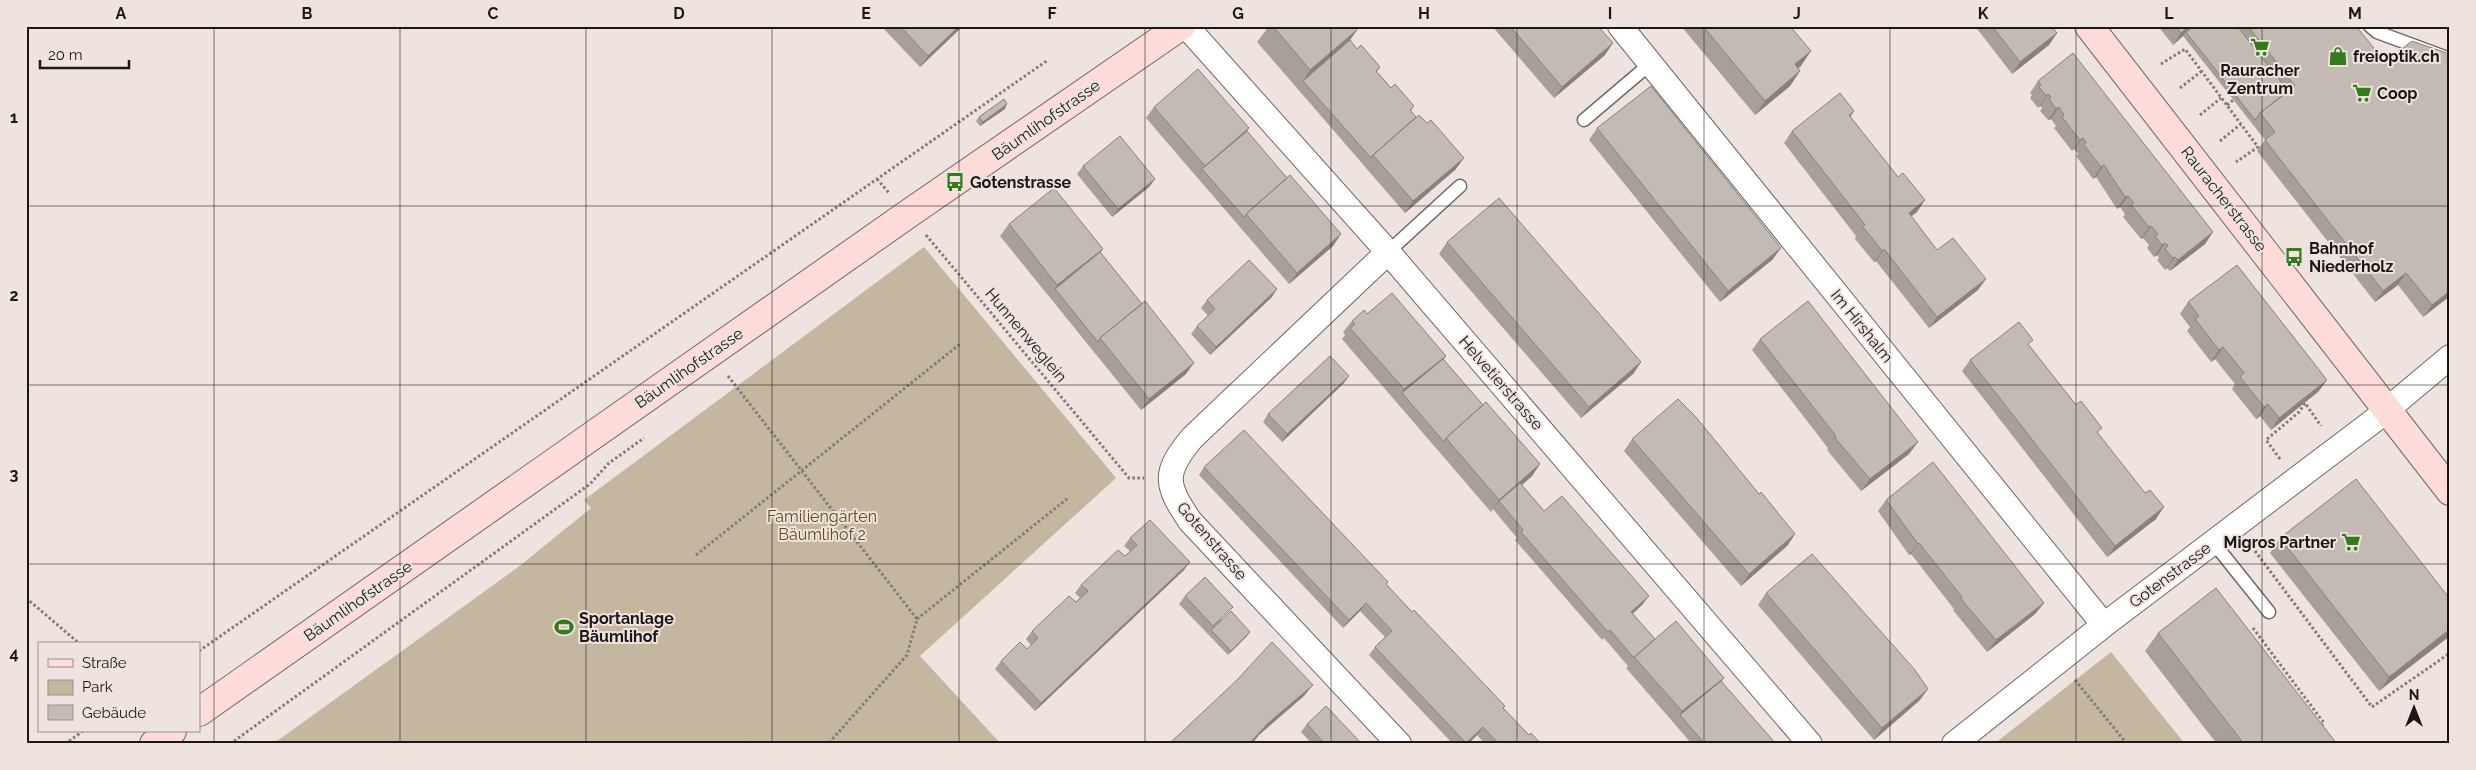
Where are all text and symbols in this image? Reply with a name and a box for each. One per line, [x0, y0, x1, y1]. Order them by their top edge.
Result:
text: A [116, 4, 127, 23]
text: B [302, 4, 313, 23]
text: C [488, 4, 499, 23]
text: D [673, 4, 685, 23]
text: E [861, 4, 871, 23]
text: F [1047, 4, 1057, 23]
text: G [1232, 4, 1244, 23]
text: H [1418, 4, 1430, 23]
text: I [1608, 4, 1612, 23]
text: J [1793, 4, 1801, 23]
text: K [1978, 4, 1989, 23]
text: L [2164, 4, 2174, 23]
text: M [2348, 4, 2362, 23]
supermarket icon: Rauracher Zentrum [2249, 36, 2271, 58]
scale bar [40, 38, 129, 70]
shop icon: freioptik.ch [2327, 45, 2349, 67]
text: 20 m [48, 46, 83, 64]
place label: freioptik.ch [2353, 47, 2440, 66]
place label: Rauracher Zentrum [2220, 61, 2300, 98]
street label: Bäumlihofstrasse [988, 76, 1104, 164]
supermarket icon: Coop [2351, 82, 2373, 104]
place label: Coop [2377, 84, 2417, 103]
text: 1 [10, 108, 18, 127]
street label: Rauracherstrasse [2177, 143, 2271, 255]
bus stop icon: Gotenstrasse [944, 171, 966, 193]
place label: Gotenstrasse [970, 173, 1072, 192]
place label: Bahnhof Niederholz [2309, 239, 2393, 276]
bus stop icon: Bahnhof Niederholz [2283, 246, 2305, 268]
street label: Hunnenweglein [981, 284, 1071, 386]
text: 2 [9, 286, 19, 305]
street label: Im Hirshalm [1827, 286, 1897, 366]
street label: Bäumlihofstrasse [631, 324, 747, 412]
street label: Helvetierstrasse [1455, 332, 1547, 434]
text: 3 [10, 465, 19, 484]
street label: Gotenstrasse [1173, 498, 1251, 584]
park label: Familiengärten Bäumlihof 2 [767, 507, 877, 544]
supermarket icon: Migros Partner [2340, 531, 2362, 553]
place label: Migros Partner [2224, 533, 2336, 552]
street label: Gotenstrasse [2126, 538, 2214, 612]
street label: Bäumlihofstrasse [300, 557, 416, 645]
place label: Sportanlage Bäumlihof [579, 609, 674, 646]
sports icon: Sportanlage Bäumlihof [553, 616, 575, 638]
legend [38, 642, 200, 732]
text: 4 [9, 644, 19, 663]
text: Straße [82, 654, 127, 672]
text: Park [82, 678, 113, 696]
north arrow [2388, 682, 2438, 732]
text: N [2409, 687, 2419, 703]
text: Gebäude [82, 704, 146, 722]

